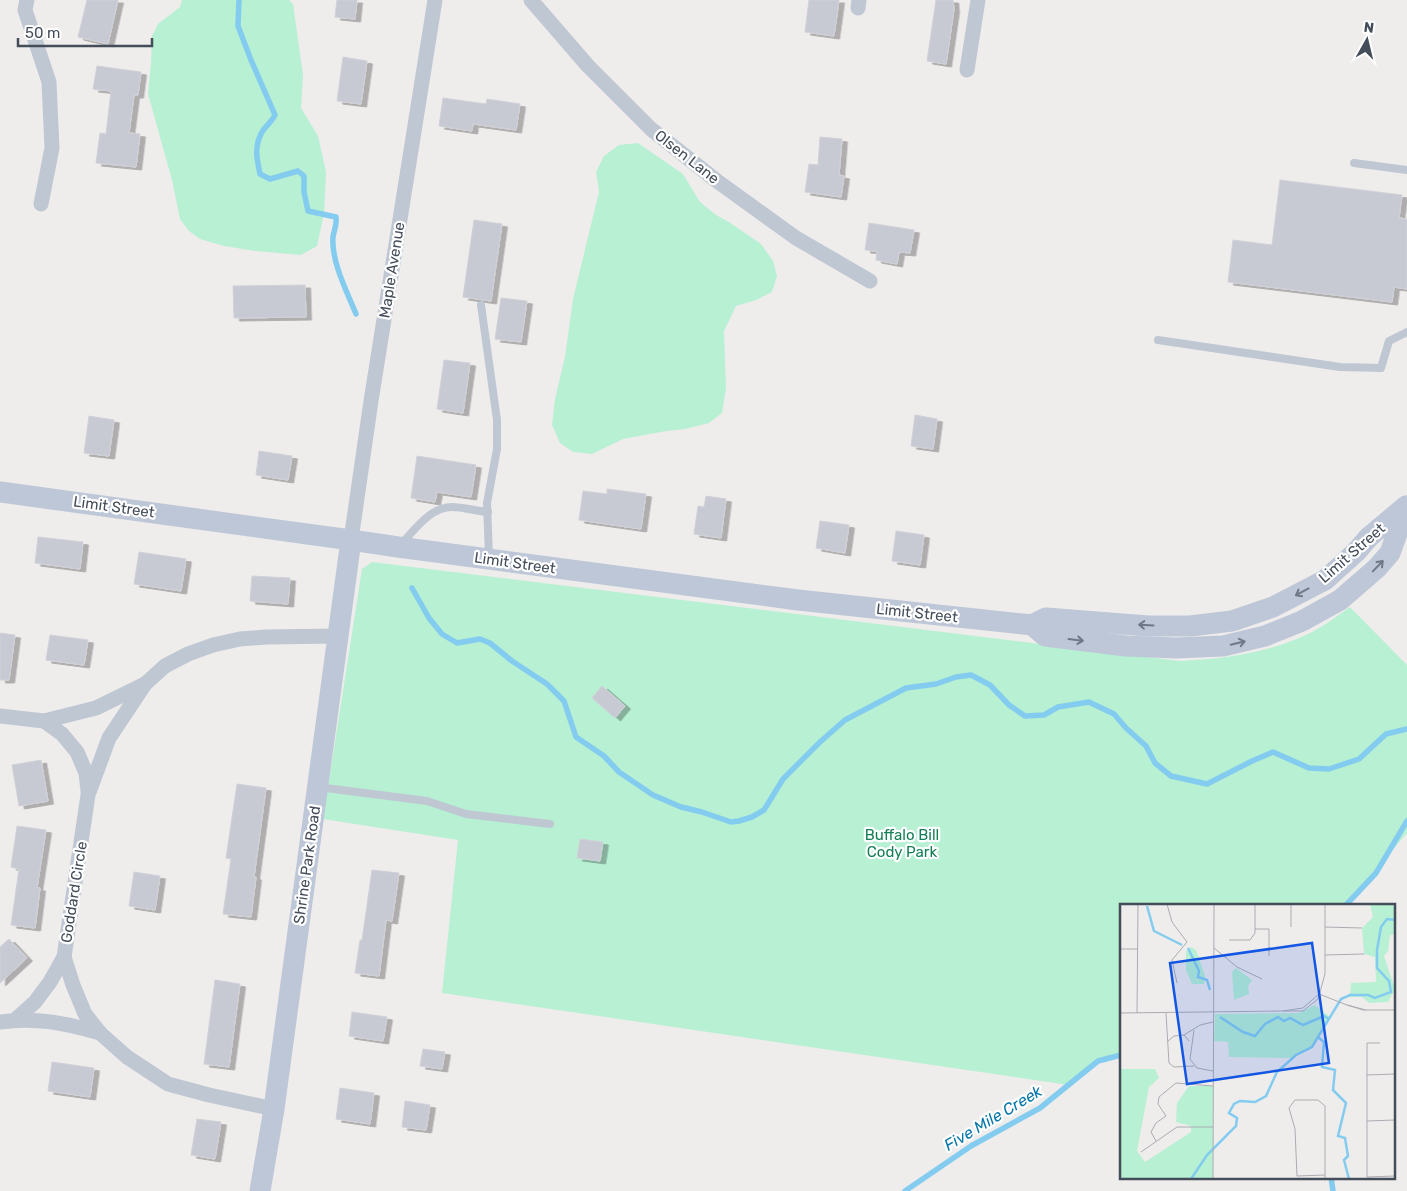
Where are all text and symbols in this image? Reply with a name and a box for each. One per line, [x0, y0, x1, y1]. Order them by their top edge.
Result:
scale bar [18, 15, 151, 47]
north arrow [1342, 15, 1392, 65]
text: N [1363, 19, 1375, 37]
text: 50 m [25, 24, 60, 42]
street label: Olsen Lane [651, 126, 723, 188]
street label: Maple Avenue [376, 221, 408, 319]
street label: Limit Street [72, 492, 156, 522]
street label: Limit Street [1315, 519, 1389, 587]
street label: Limit Street [473, 548, 557, 578]
one-way arrow [1372, 560, 1384, 573]
one-way arrow [1295, 587, 1310, 597]
street label: Limit Street [875, 600, 959, 626]
one-way arrow [1139, 621, 1155, 630]
one-way arrow [1068, 635, 1084, 645]
one-way arrow [1229, 638, 1245, 647]
street label: Shrine Park Road [290, 805, 324, 925]
park label: Buffalo Bill Cody Park [865, 826, 939, 861]
street label: Goddard Circle [57, 840, 91, 944]
inset map [1120, 904, 1394, 1178]
water label: Five Mile Creek [941, 1081, 1046, 1155]

